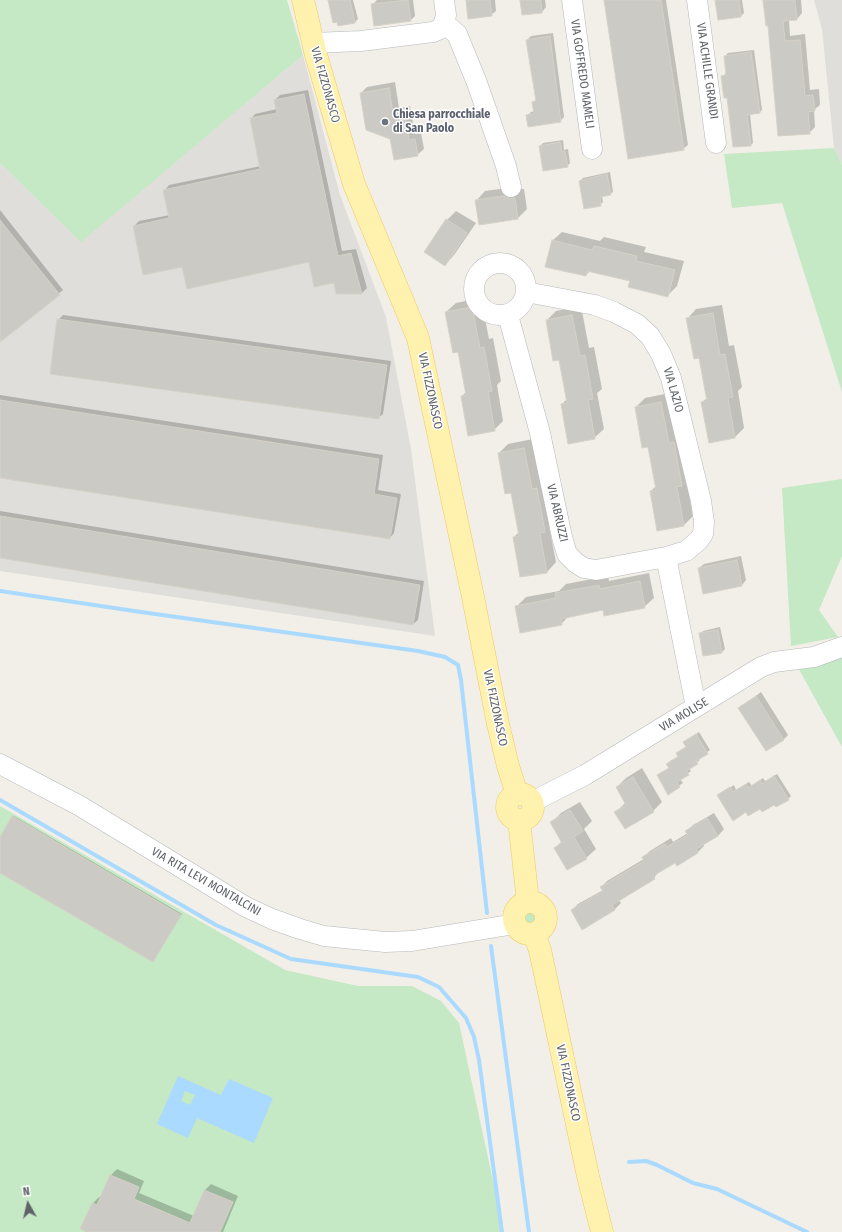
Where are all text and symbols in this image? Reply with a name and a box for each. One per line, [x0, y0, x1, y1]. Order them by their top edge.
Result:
street label: VIA GOFFREDO MAMELI [567, 18, 597, 130]
street label: VIA ACHILLE GRANDI [693, 22, 721, 120]
street label: VIA FIZZONASCO [307, 45, 343, 125]
place label: Chiesa parrocchiale di San Paolo [393, 108, 490, 136]
marker: Chiesa parrocchiale di San Paolo [380, 117, 390, 127]
street label: VIA FIZZONASCO [415, 351, 445, 431]
street label: VIA LAZIO [660, 366, 686, 414]
street label: VIA ABRUZZI [543, 483, 571, 543]
street label: VIA FIZZONASCO [480, 668, 510, 748]
street label: VIA MOLISE [657, 695, 711, 735]
street label: VIA RITA LEVI MONTALCINI [149, 845, 263, 919]
street label: VIA FIZZONASCO [553, 1043, 583, 1123]
north arrow [8, 1184, 48, 1224]
text: N [22, 1185, 30, 1199]

